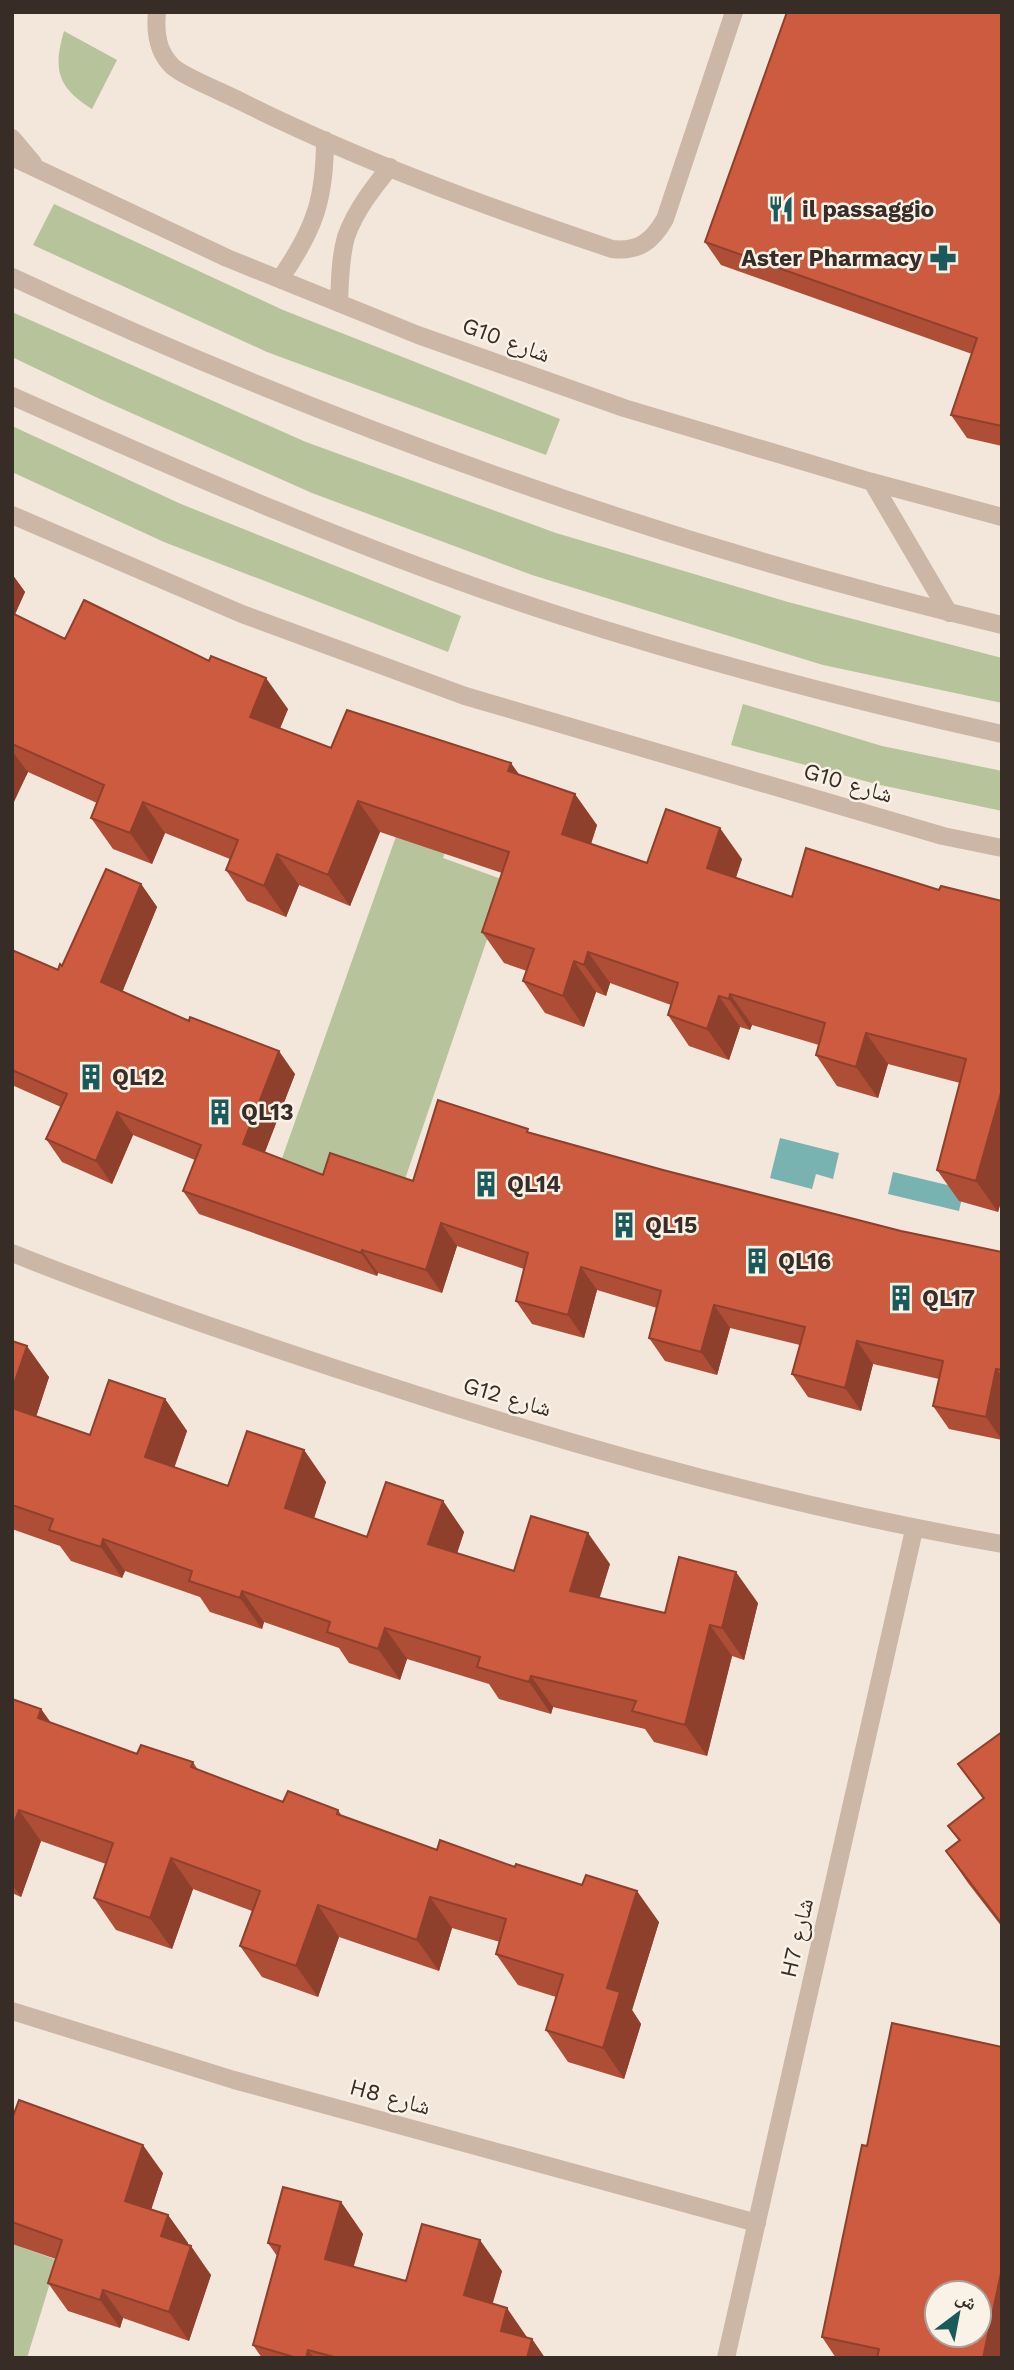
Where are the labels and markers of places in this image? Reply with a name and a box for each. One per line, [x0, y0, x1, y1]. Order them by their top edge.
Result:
restaurant icon: il passaggio [766, 194, 796, 224]
place label: il passaggio [802, 196, 934, 223]
pharmacy icon: Aster Pharmacy [928, 243, 958, 273]
place label: Aster Pharmacy [741, 245, 922, 272]
building icon: QL12 [76, 1062, 106, 1092]
place label: QL12 [112, 1064, 165, 1091]
building icon: QL13 [205, 1097, 235, 1127]
place label: QL13 [241, 1099, 294, 1126]
building icon: QL14 [471, 1169, 501, 1199]
place label: QL14 [507, 1171, 561, 1198]
building icon: QL15 [609, 1210, 639, 1240]
place label: QL15 [645, 1212, 697, 1239]
building icon: QL16 [742, 1246, 772, 1276]
place label: QL16 [778, 1248, 831, 1275]
building icon: QL17 [886, 1283, 916, 1313]
place label: QL17 [922, 1285, 975, 1312]

